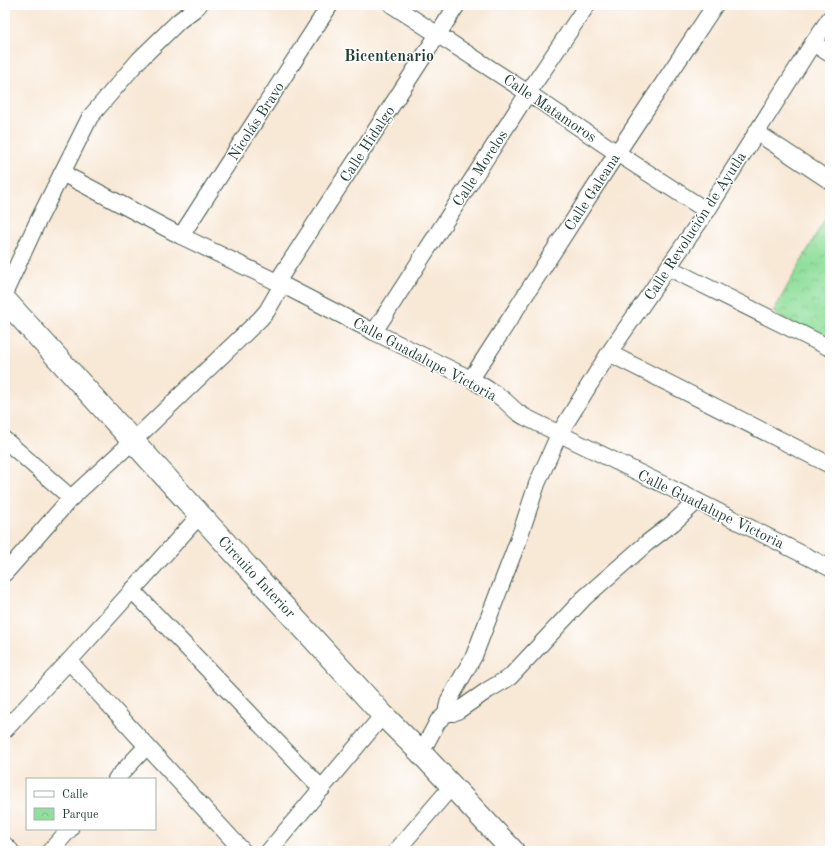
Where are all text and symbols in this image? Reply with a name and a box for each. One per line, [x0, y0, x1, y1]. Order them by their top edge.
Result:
district label: Bicentenario [344, 49, 434, 65]
street label: Calle Matamoros [500, 73, 598, 146]
street label: Nicolás Bravo [226, 80, 288, 164]
street label: Calle Hidalgo [338, 104, 398, 186]
street label: Calle Morelos [451, 128, 511, 210]
street label: Calle Revolución de Ayutla [643, 149, 750, 304]
street label: Calle Galeana [563, 151, 624, 234]
street label: Calle Guadalupe Victoria [350, 316, 499, 405]
street label: Calle Guadalupe Victoria [635, 468, 786, 553]
street label: Circuito Interior [214, 534, 297, 622]
legend [26, 778, 156, 830]
text: Calle [62, 789, 88, 801]
text: Parque [62, 809, 99, 821]

